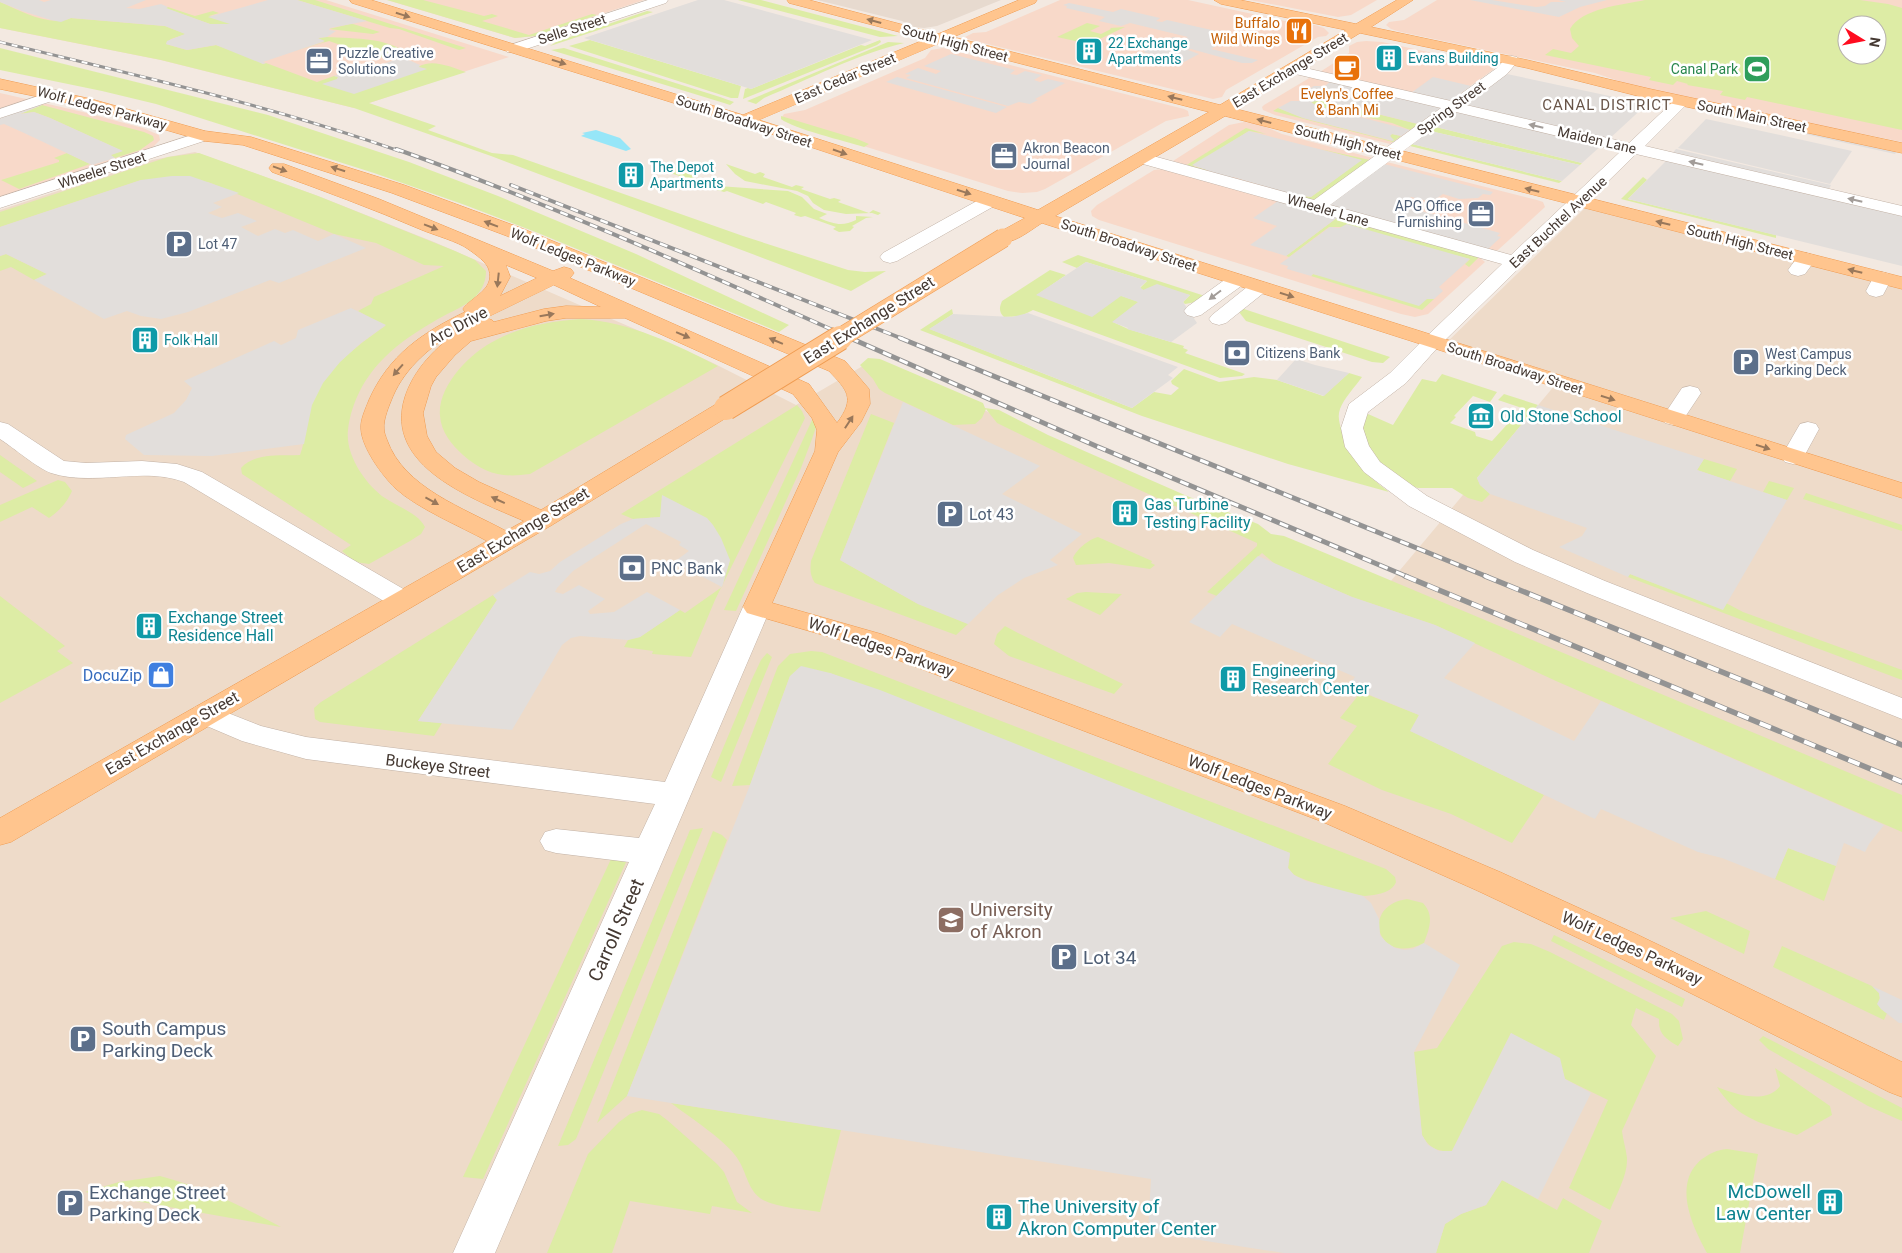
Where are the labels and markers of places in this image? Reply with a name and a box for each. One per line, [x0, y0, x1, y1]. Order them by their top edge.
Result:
place label: Buffalo Wild Wings [1211, 15, 1280, 47]
restaurant icon: Buffalo Wild Wings [1284, 16, 1314, 46]
place label: 22 Exchange Apartments [1108, 35, 1188, 67]
building icon: 22 Exchange Apartments [1074, 36, 1104, 66]
building icon: Evans Building [1374, 43, 1404, 73]
place label: Puzzle Creative Solutions [338, 45, 434, 77]
office icon: Puzzle Creative Solutions [304, 46, 334, 76]
place label: Evans Building [1408, 50, 1499, 66]
cafe icon: Evelyn's Coffee & Banh Mi [1332, 53, 1362, 83]
sports icon: Canal Park [1742, 54, 1772, 84]
place label: Canal Park [1671, 61, 1739, 77]
place label: Evelyn's Coffee & Banh Mi [1300, 86, 1394, 118]
place label: Akron Beacon Journal [1023, 140, 1110, 172]
office icon: Akron Beacon Journal [989, 141, 1019, 171]
place label: The Depot Apartments [650, 159, 724, 191]
building icon: The Depot Apartments [616, 160, 646, 190]
place label: APG Office Furnishing [1395, 198, 1462, 230]
office icon: APG Office Furnishing [1466, 199, 1496, 229]
parking icon: Lot 47 [164, 229, 194, 259]
place label: Lot 47 [198, 236, 237, 252]
building icon: Folk Hall [130, 325, 160, 355]
place label: Folk Hall [164, 332, 218, 348]
bank icon: Citizens Bank [1222, 338, 1252, 368]
place label: Citizens Bank [1256, 345, 1341, 361]
place label: West Campus Parking Deck [1765, 346, 1852, 378]
parking icon: West Campus Parking Deck [1731, 347, 1761, 377]
museum icon: Old Stone School [1466, 401, 1496, 431]
place label: Old Stone School [1500, 407, 1622, 426]
place label: Gas Turbine Testing Facility [1144, 495, 1251, 532]
building icon: Gas Turbine Testing Facility [1110, 498, 1140, 528]
parking icon: Lot 43 [935, 499, 965, 529]
place label: Lot 43 [969, 505, 1014, 524]
bank icon: PNC Bank [617, 553, 647, 583]
place label: PNC Bank [651, 559, 723, 578]
place label: Exchange Street Residence Hall [168, 608, 283, 645]
building icon: Exchange Street Residence Hall [134, 611, 164, 641]
shop icon: DocuZip [146, 660, 176, 690]
place label: Engineering Research Center [1252, 661, 1370, 698]
building icon: Engineering Research Center [1218, 664, 1248, 694]
place label: DocuZip [83, 666, 142, 685]
place label: University of Akron [970, 898, 1053, 943]
school or university icon: University of Akron [936, 905, 966, 935]
parking icon: Lot 34 [1049, 942, 1079, 972]
place label: Lot 34 [1083, 946, 1137, 969]
place label: South Campus Parking Deck [102, 1017, 226, 1062]
parking icon: South Campus Parking Deck [68, 1024, 98, 1054]
place label: McDowell Law Center [1716, 1180, 1812, 1225]
place label: Exchange Street Parking Deck [89, 1181, 226, 1226]
building icon: McDowell Law Center [1815, 1187, 1845, 1217]
parking icon: Exchange Street Parking Deck [55, 1188, 85, 1218]
place label: The University of Akron Computer Center [1018, 1195, 1217, 1240]
building icon: The University of Akron Computer Center [984, 1202, 1014, 1232]

